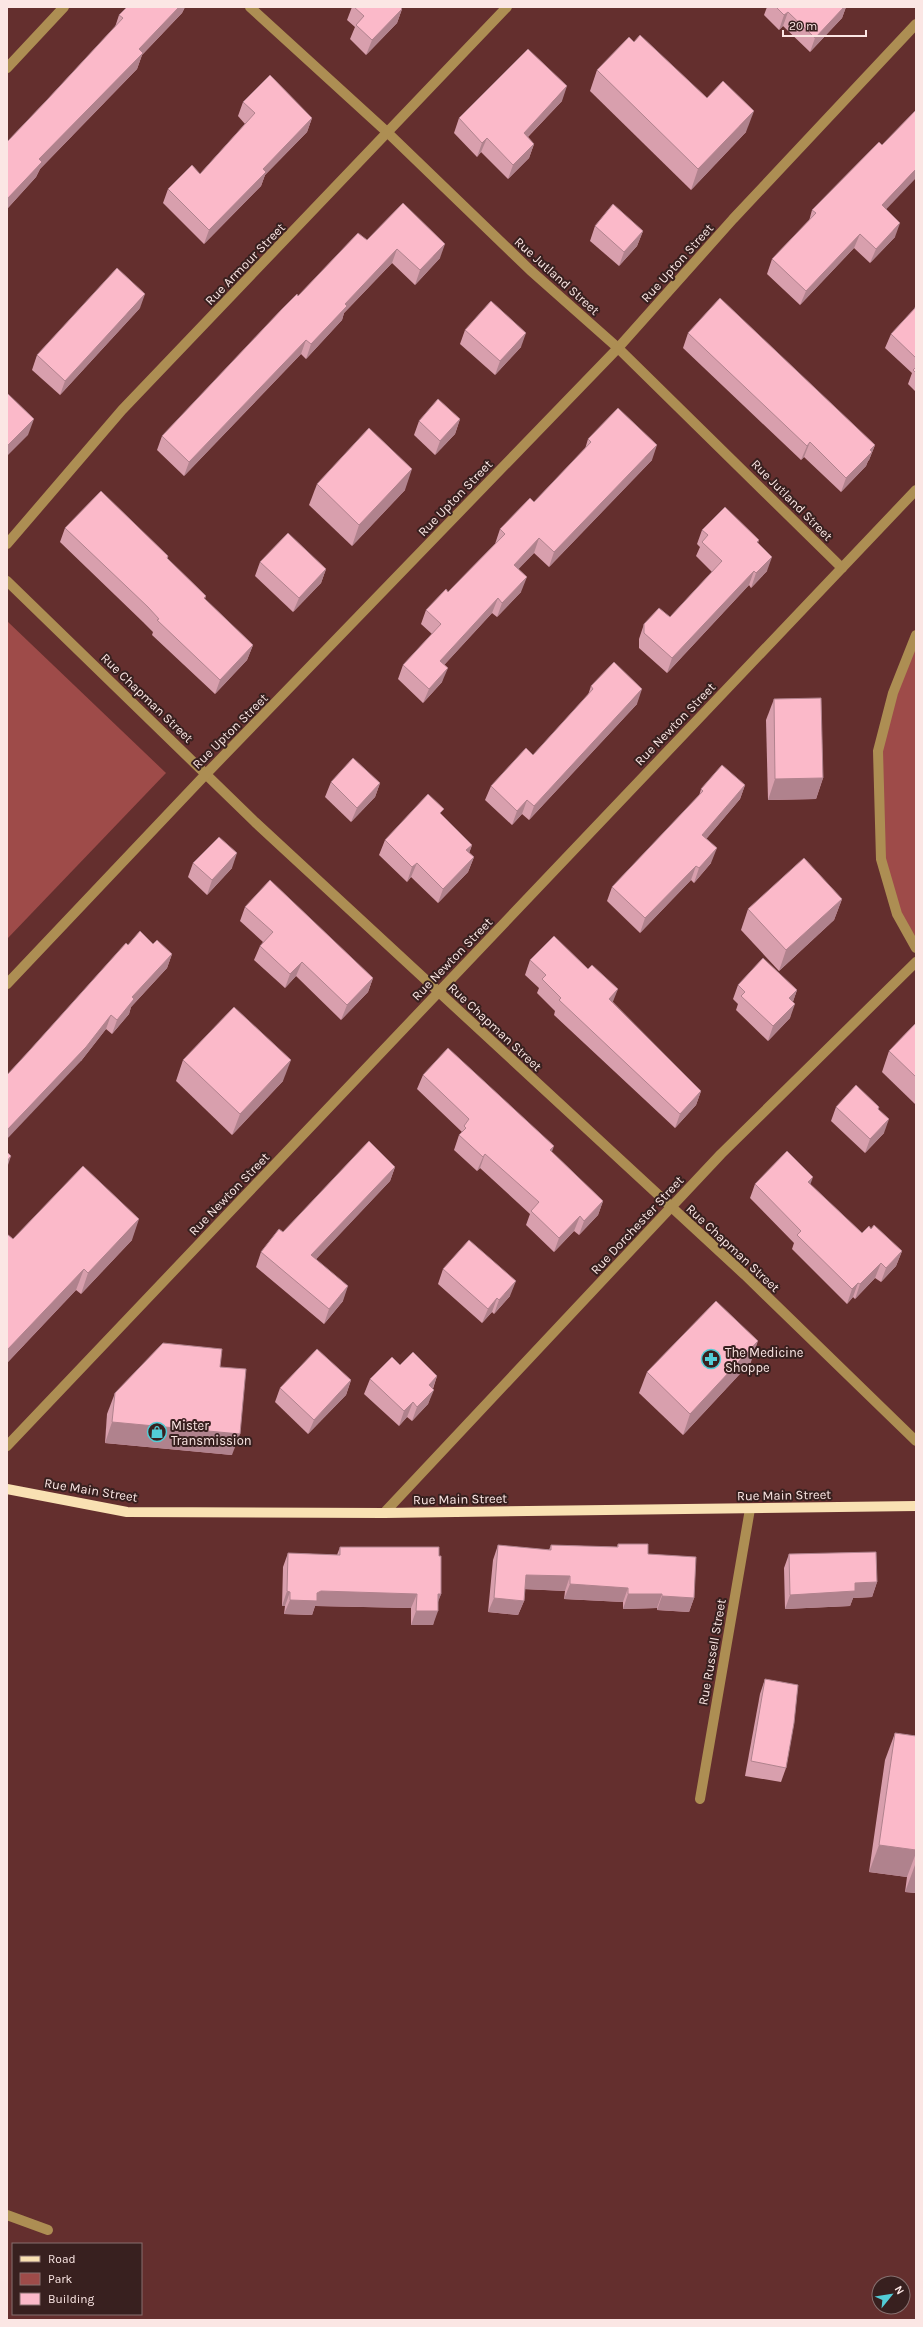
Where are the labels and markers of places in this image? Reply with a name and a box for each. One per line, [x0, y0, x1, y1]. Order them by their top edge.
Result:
place label: The Medicine Shoppe [725, 1345, 804, 1375]
pharmacy icon: The Medicine Shoppe [700, 1348, 722, 1370]
place label: Mister Transmission [171, 1418, 252, 1448]
shop icon: Mister Transmission [146, 1421, 168, 1443]

